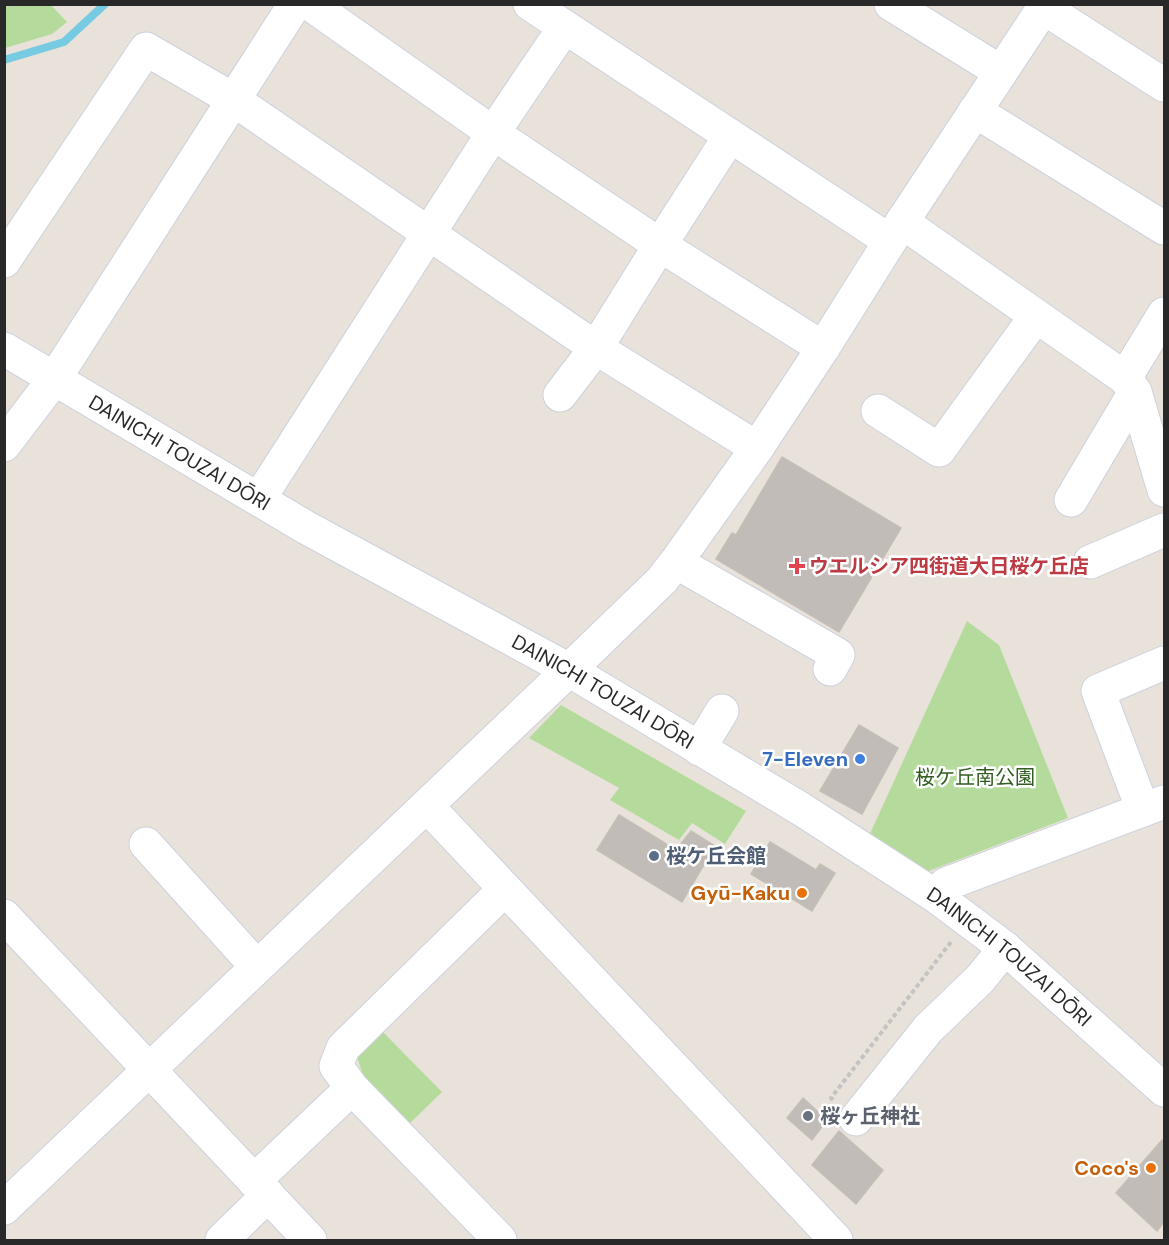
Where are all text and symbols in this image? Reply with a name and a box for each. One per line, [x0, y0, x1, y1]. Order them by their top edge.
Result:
street label: DAINICHI TOUZAI DŌRI [84, 389, 275, 516]
place label: ウエルシア四街道大日桜ケ丘店 [809, 553, 1089, 579]
marker: ウエルシア四街道大日桜ケ丘店 [790, 559, 804, 573]
street label: DAINICHI TOUZAI DŌRI [507, 629, 699, 755]
place label: 7-Eleven [762, 746, 848, 772]
marker: 7-Eleven [853, 752, 867, 766]
park label: 桜ケ丘南公園 [915, 764, 1035, 790]
place label: 桜ケ丘会館 [666, 843, 766, 869]
marker: 桜ケ丘会館 [647, 849, 661, 863]
place label: Gyū-Kaku [691, 880, 790, 906]
street label: DAINICHI TOUZAI DŌRI [922, 881, 1097, 1032]
marker: Gyū-Kaku [795, 886, 809, 900]
place label: 桜ヶ丘神社 [820, 1103, 920, 1129]
marker: 桜ヶ丘神社 [801, 1109, 815, 1123]
place label: Coco's [1074, 1155, 1139, 1181]
marker: Coco's [1144, 1161, 1158, 1175]

